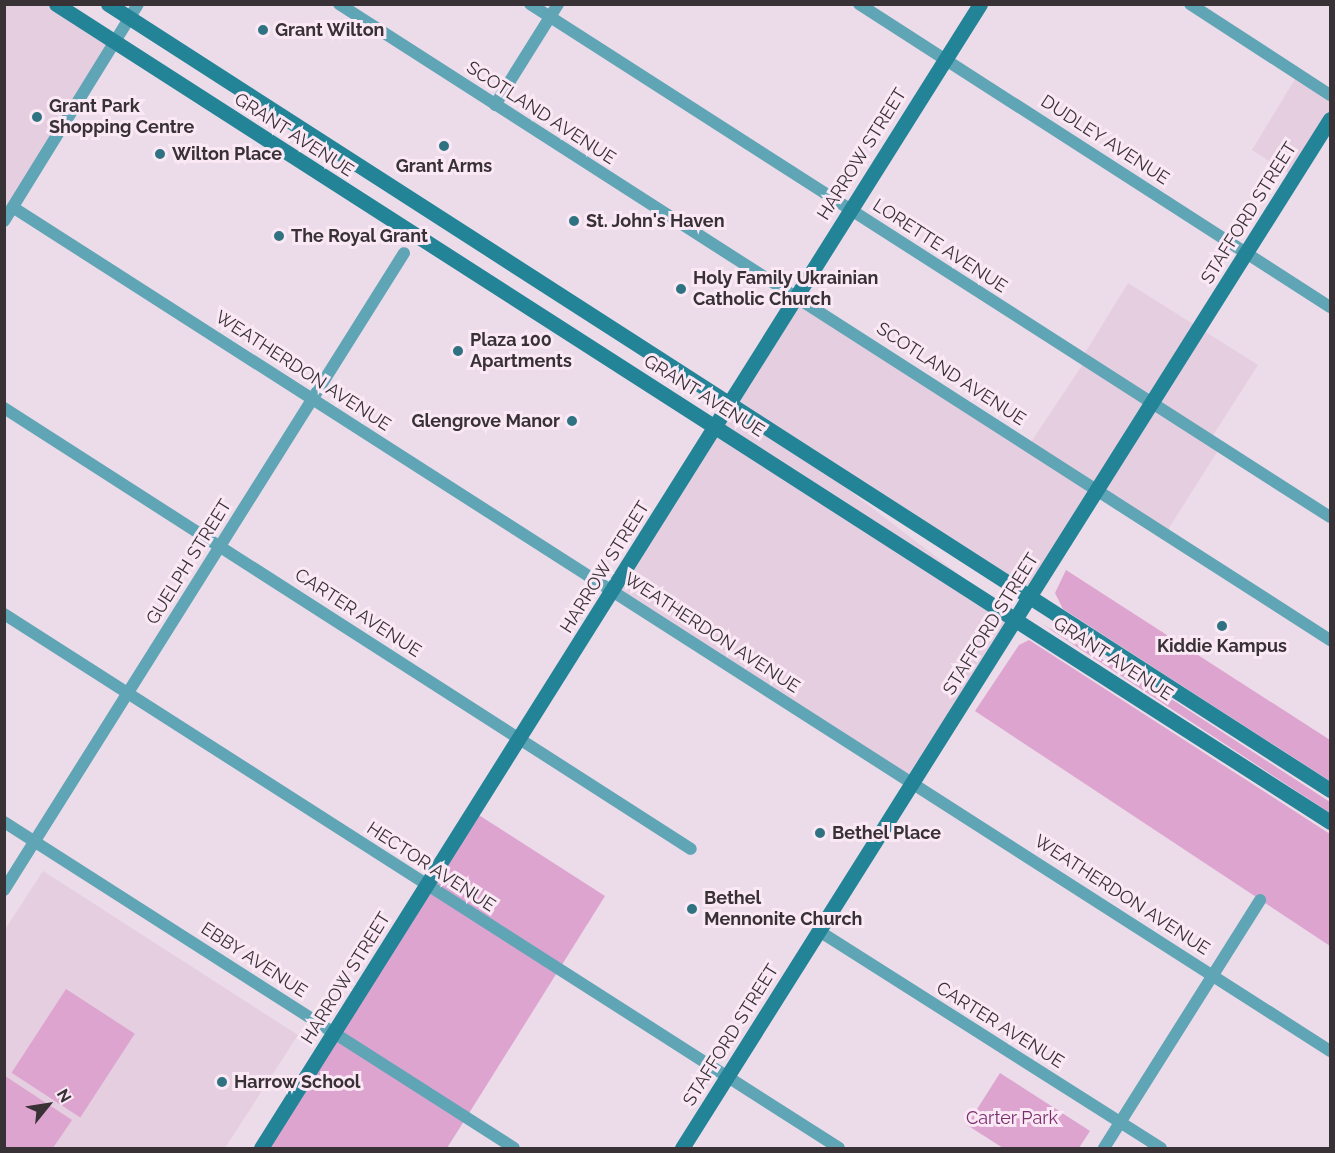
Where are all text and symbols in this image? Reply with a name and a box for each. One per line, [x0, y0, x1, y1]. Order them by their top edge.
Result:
place label: Grant Wilton [275, 19, 385, 41]
marker: Grant Wilton [256, 23, 270, 37]
street label: SCOTLAND AVENUE [462, 57, 620, 169]
street label: HARROW STREET [813, 84, 911, 224]
street label: GRANT AVENUE [230, 88, 358, 182]
street label: DUDLEY AVENUE [1036, 90, 1174, 190]
place label: Grant Park Shopping Centre [49, 96, 194, 138]
marker: Grant Park Shopping Centre [30, 110, 44, 124]
street label: STAFFORD STREET [1197, 138, 1301, 288]
marker: Grant Arms [437, 139, 451, 153]
place label: Wilton Place [172, 143, 282, 165]
marker: Wilton Place [153, 147, 167, 161]
place label: Grant Arms [395, 155, 493, 177]
street label: LORETTE AVENUE [869, 194, 1011, 298]
place label: St. John's Haven [586, 210, 725, 232]
marker: St. John's Haven [567, 214, 581, 228]
place label: The Royal Grant [291, 225, 428, 247]
marker: The Royal Grant [272, 229, 286, 243]
place label: Holy Family Ukrainian Catholic Church [693, 268, 879, 310]
marker: Holy Family Ukrainian Catholic Church [674, 282, 688, 296]
street label: WEATHERDON AVENUE [211, 306, 395, 436]
street label: SCOTLAND AVENUE [872, 318, 1030, 430]
place label: Plaza 100 Apartments [470, 330, 572, 372]
marker: Plaza 100 Apartments [451, 344, 465, 358]
street label: GRANT AVENUE [639, 350, 769, 442]
place label: Glengrove Manor [412, 410, 560, 432]
marker: Glengrove Manor [565, 414, 579, 428]
street label: GUELPH STREET [142, 495, 236, 629]
street label: HARROW STREET [556, 497, 654, 637]
street label: STAFFORD STREET [939, 549, 1043, 699]
street label: CARTER AVENUE [290, 564, 426, 662]
street label: WEATHERDON AVENUE [620, 568, 804, 698]
street label: GRANT AVENUE [1049, 612, 1177, 706]
marker: Kiddie Kampus [1215, 619, 1229, 633]
place label: Kiddie Kampus [1157, 635, 1287, 657]
street label: HECTOR AVENUE [362, 817, 500, 917]
place label: Bethel Place [832, 822, 942, 844]
marker: Bethel Place [813, 826, 827, 840]
street label: WEATHERDON AVENUE [1030, 830, 1214, 960]
place label: Bethel Mennonite Church [704, 888, 862, 930]
marker: Bethel Mennonite Church [685, 902, 699, 916]
street label: HARROW STREET [297, 908, 395, 1048]
street label: EBBY AVENUE [196, 917, 312, 1003]
street label: STAFFORD STREET [679, 960, 783, 1110]
street label: CARTER AVENUE [932, 977, 1068, 1073]
place label: Harrow School [234, 1071, 361, 1093]
north arrow [18, 1075, 78, 1135]
marker: Harrow School [215, 1075, 229, 1089]
text: N [53, 1086, 75, 1106]
park label: Carter Park [966, 1107, 1058, 1129]

